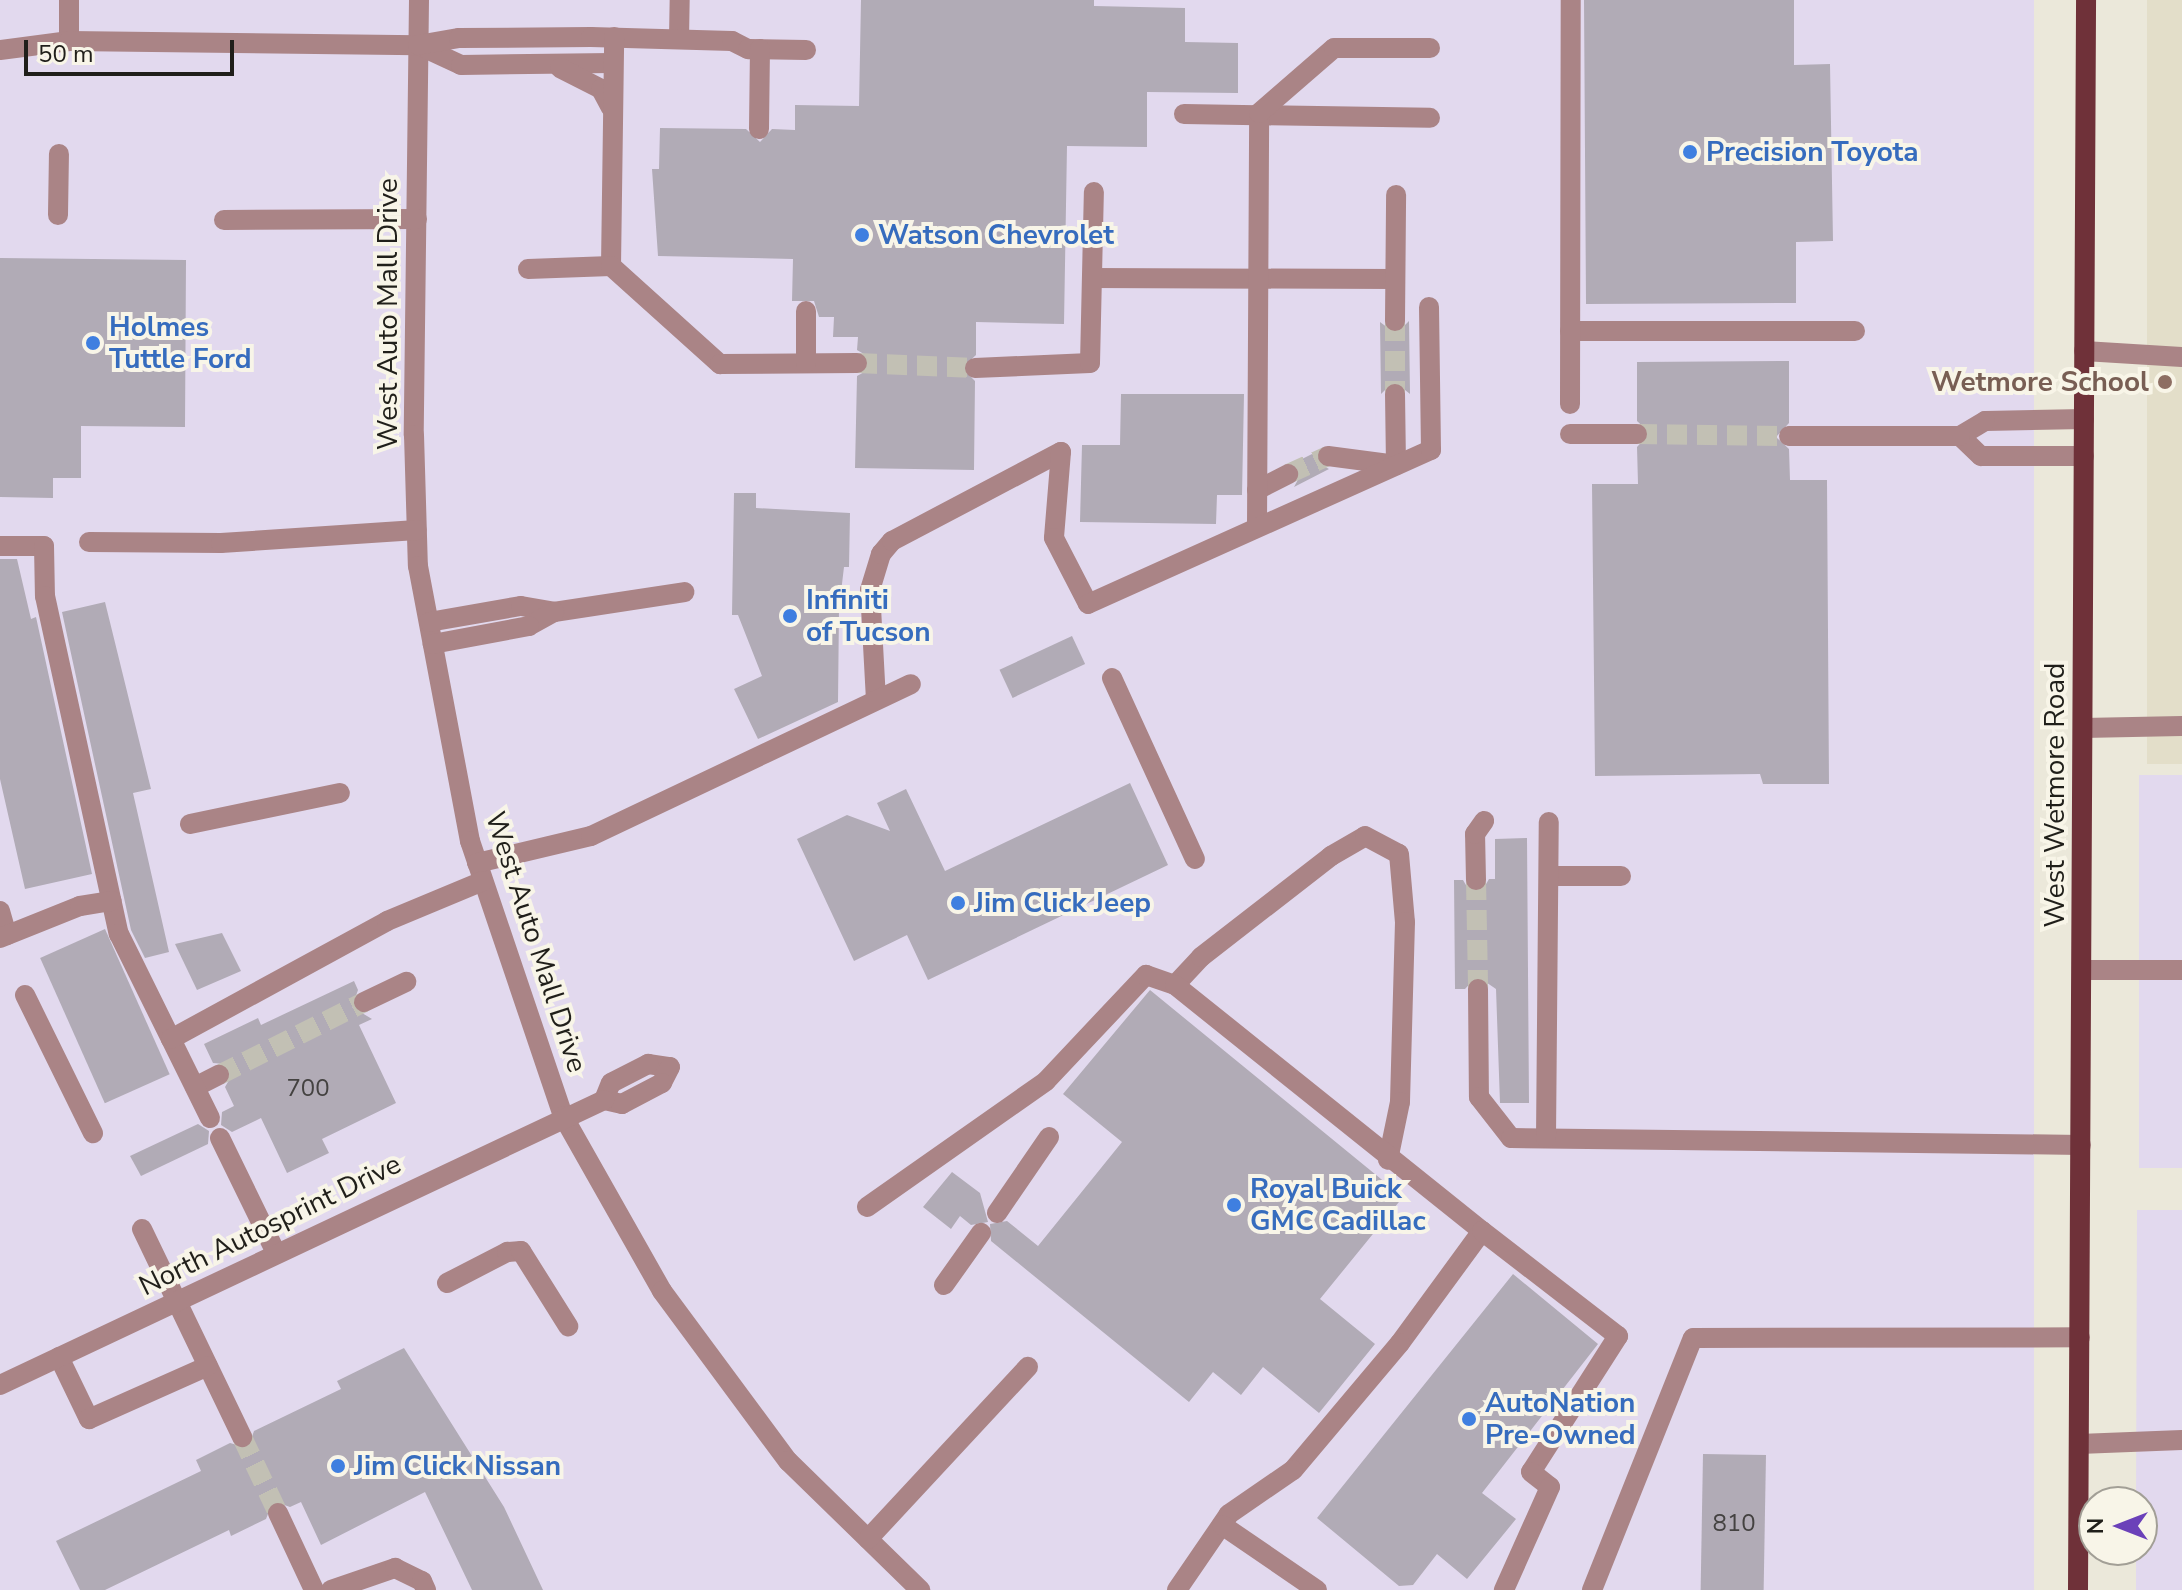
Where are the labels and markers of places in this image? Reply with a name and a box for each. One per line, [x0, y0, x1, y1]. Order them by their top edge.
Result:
place label: Precision Toyota [1706, 135, 1919, 169]
marker: Precision Toyota [1681, 143, 1699, 161]
place label: Watson Chevrolet [878, 218, 1114, 252]
marker: Watson Chevrolet [853, 226, 871, 244]
place label: Holmes Tuttle Ford [109, 310, 252, 376]
marker: Holmes Tuttle Ford [84, 334, 102, 352]
place label: Wetmore School [1931, 365, 2149, 399]
marker: Wetmore School [2156, 373, 2174, 391]
place label: Infiniti of Tucson [806, 583, 931, 649]
marker: Infiniti of Tucson [781, 607, 799, 625]
place label: Jim Click Jeep [974, 886, 1151, 920]
marker: Jim Click Jeep [949, 894, 967, 912]
place label: Royal Buick GMC Cadillac [1250, 1172, 1426, 1238]
marker: Royal Buick GMC Cadillac [1225, 1196, 1243, 1214]
place label: AutoNation Pre-Owned [1485, 1386, 1636, 1452]
marker: AutoNation Pre-Owned [1460, 1410, 1478, 1428]
place label: Jim Click Nissan [354, 1449, 561, 1483]
marker: Jim Click Nissan [329, 1457, 347, 1475]

